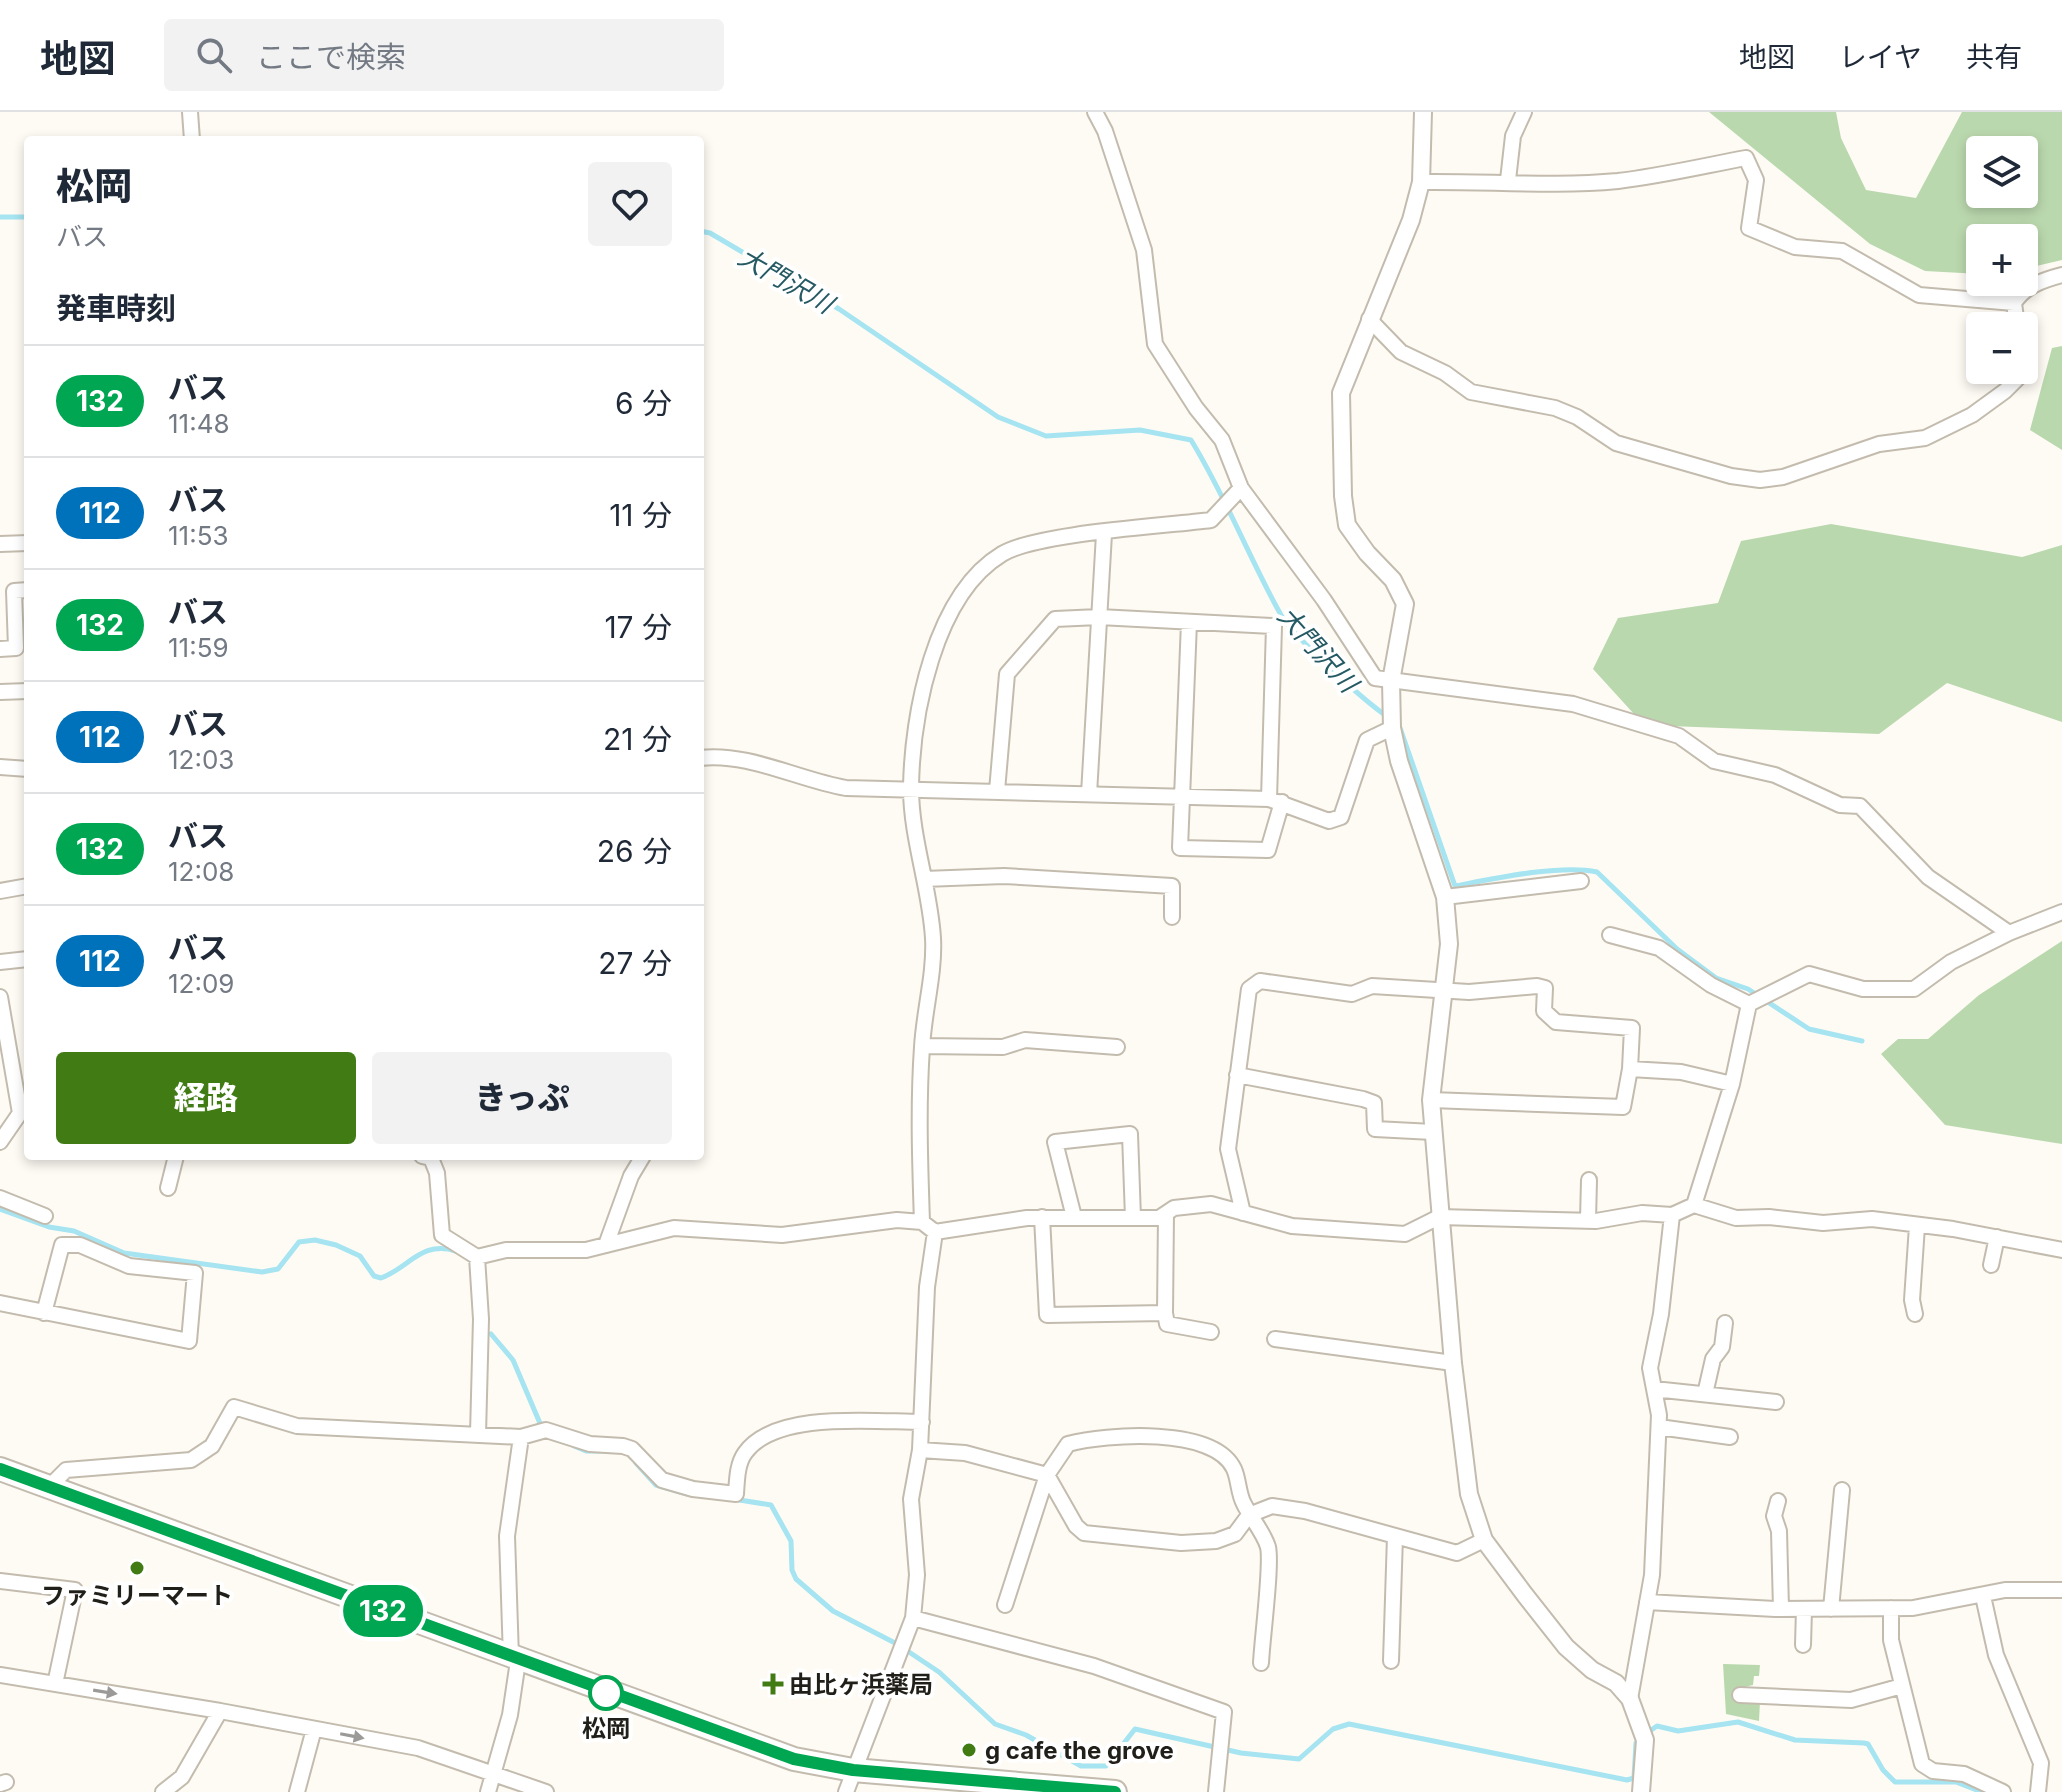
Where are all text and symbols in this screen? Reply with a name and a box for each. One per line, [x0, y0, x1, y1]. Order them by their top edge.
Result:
search box [164, 19, 724, 91]
icon: search [192, 33, 236, 77]
text: 地図 [40, 35, 116, 81]
text: ここで検索 [256, 39, 406, 75]
text: 地図 [1739, 40, 1795, 74]
text: レイヤ [1839, 40, 1922, 74]
text: 共有 [1966, 40, 2022, 74]
map controls [1966, 136, 2038, 384]
button: layers [1966, 136, 2038, 208]
button: heart [588, 162, 672, 246]
text: 松岡 [56, 163, 132, 209]
text: バス [56, 221, 108, 252]
button: + [1966, 224, 2038, 296]
water label: 大門沢川 [733, 241, 841, 321]
text: 発車時刻 [56, 290, 176, 326]
button: − [1966, 312, 2038, 384]
text: バス [168, 370, 228, 406]
text: 132 [76, 384, 124, 418]
text: 6 分 [615, 385, 672, 421]
text: 11:48 [168, 408, 230, 439]
text: バス [168, 482, 228, 518]
text: 112 [79, 496, 121, 530]
text: 11 分 [609, 497, 672, 533]
text: 11:53 [168, 520, 229, 551]
text: バス [168, 594, 228, 630]
water label: 大門沢川 [1272, 600, 1366, 700]
text: 132 [76, 608, 124, 642]
text: 17 分 [604, 609, 672, 645]
text: 11:59 [168, 632, 229, 663]
text: バス [168, 706, 228, 742]
text: 112 [79, 720, 121, 754]
text: 21 分 [603, 721, 672, 757]
text: 12:03 [168, 744, 234, 775]
text: バス [168, 818, 228, 854]
text: 132 [76, 832, 124, 866]
text: 26 分 [597, 833, 672, 869]
text: 12:08 [168, 856, 234, 887]
text: バス [168, 930, 228, 966]
text: 112 [79, 944, 121, 978]
text: 27 分 [598, 945, 672, 981]
text: 12:09 [168, 968, 234, 999]
button: 経路 [56, 1052, 356, 1144]
button: きっぷ [372, 1052, 672, 1144]
marker: ファミリーマート [128, 1559, 146, 1577]
place label: ファミリーマート [41, 1581, 233, 1610]
line badge: 132 [337, 1585, 429, 1637]
text: 132 [359, 1594, 407, 1628]
place label: 由比ヶ浜薬局 [789, 1670, 933, 1699]
marker: 由比ヶ浜薬局 [764, 1675, 782, 1693]
marker: 松岡 [589, 1676, 623, 1710]
one-way arrow [92, 1686, 117, 1698]
place label: 松岡 [582, 1714, 630, 1743]
one-way arrow [340, 1730, 365, 1743]
place label: g cafe the grove [985, 1736, 1174, 1765]
marker: g cafe the grove [960, 1741, 978, 1759]

